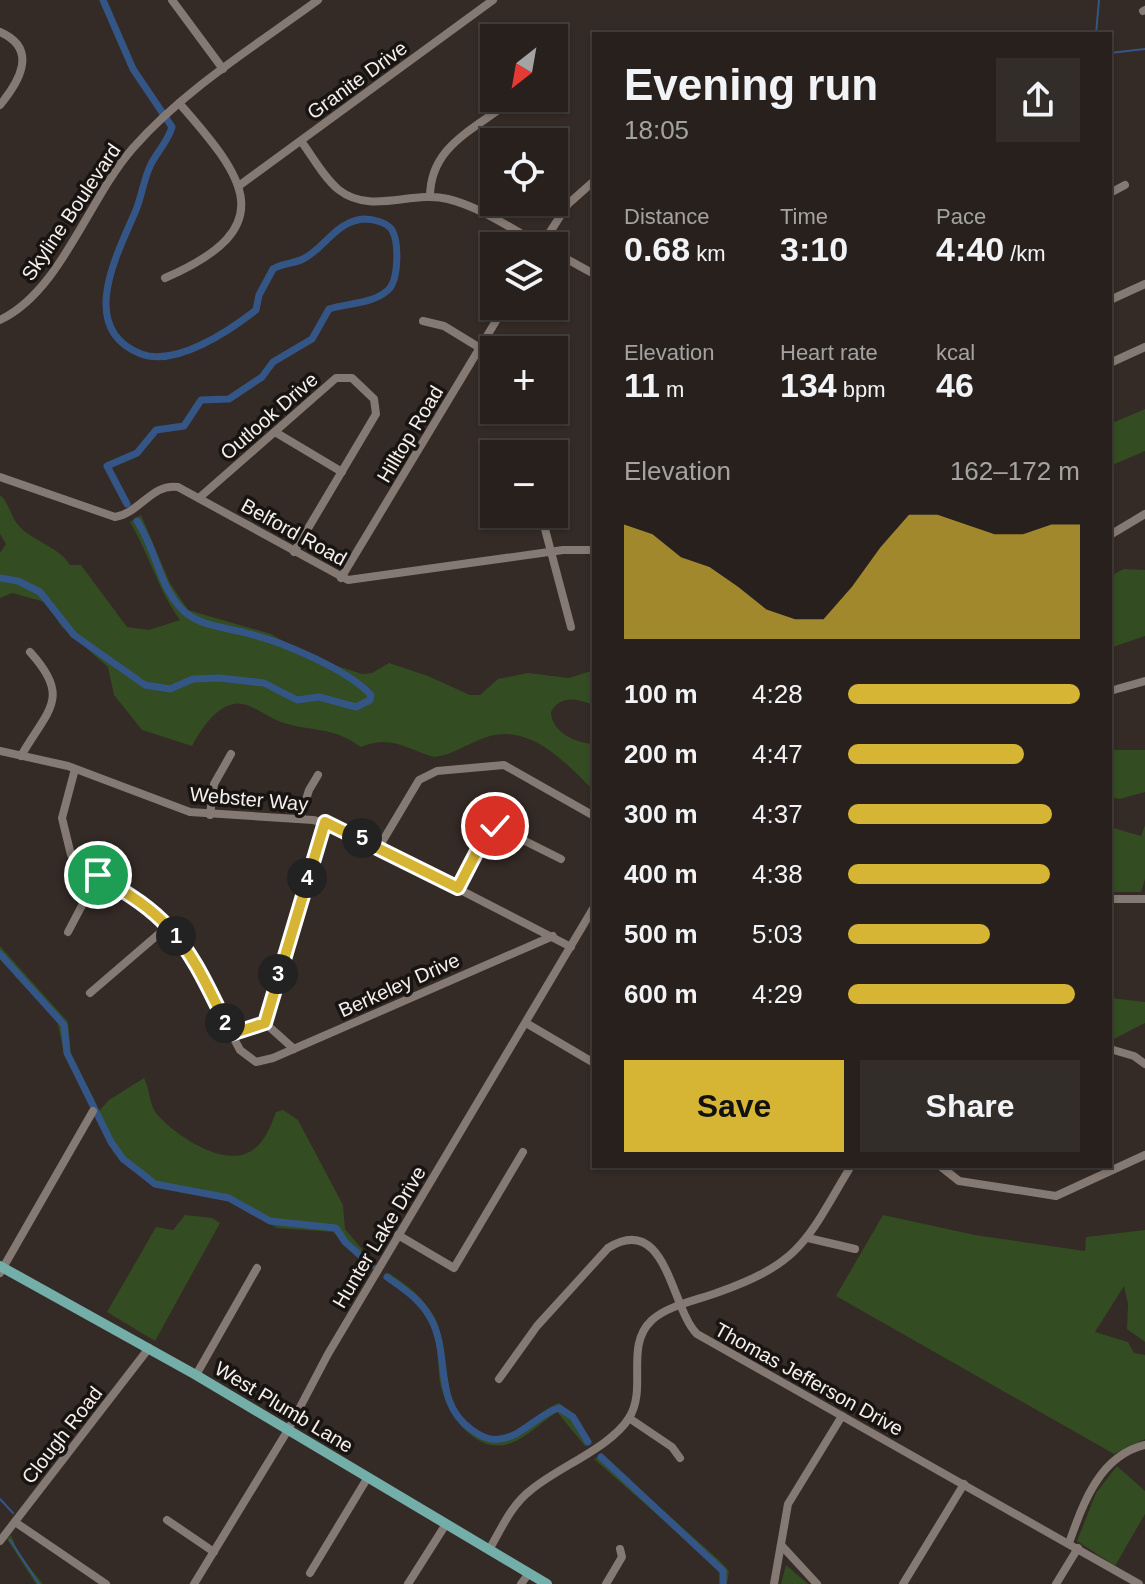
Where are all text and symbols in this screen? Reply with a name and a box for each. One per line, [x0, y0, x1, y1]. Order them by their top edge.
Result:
north arrow [480, 24, 568, 112]
map controls [480, 24, 568, 528]
street label: Granite Drive [303, 36, 411, 124]
button: share [996, 58, 1080, 142]
text: Evening run [624, 60, 878, 109]
text: 18:05 [624, 115, 689, 145]
button: locate [480, 128, 568, 216]
street label: Skyline Boulevard [17, 139, 125, 285]
text: Distance [624, 204, 710, 229]
text: Time [780, 204, 828, 229]
text: Pace [936, 204, 986, 229]
text: 0.68 [624, 230, 690, 268]
text: 3:10 [780, 230, 848, 268]
text: 4:40 [936, 230, 1004, 268]
button: layers [480, 232, 568, 320]
text: km [690, 241, 726, 266]
text: /km [1004, 241, 1046, 266]
button: + [480, 336, 568, 424]
text: Elevation [624, 340, 715, 365]
text: Heart rate [780, 340, 878, 365]
text: kcal [936, 340, 975, 365]
text: 11 [624, 366, 660, 404]
text: 134 [780, 366, 837, 404]
text: 46 [936, 366, 974, 404]
street label: Outlook Drive [216, 368, 322, 464]
text: m [660, 377, 684, 402]
text: bpm [837, 377, 886, 402]
street label: Hilltop Road [373, 382, 447, 486]
button: − [480, 440, 568, 528]
text: Elevation [624, 456, 731, 486]
text: 162–172 m [950, 456, 1080, 486]
street label: Belford Road [238, 494, 350, 570]
text: 100 m [624, 679, 698, 709]
text: 4:28 [752, 679, 803, 709]
text: 200 m [624, 739, 698, 769]
text: 4:47 [752, 739, 803, 769]
street label: Webster Way [189, 783, 309, 815]
pin [461, 792, 529, 860]
text: 300 m [624, 799, 698, 829]
text: 4:37 [752, 799, 803, 829]
icon: check [473, 804, 517, 848]
pin: 5 [342, 818, 382, 858]
text: 5 [356, 825, 368, 850]
pin [64, 841, 132, 909]
icon: arrive [76, 853, 120, 897]
pin: 4 [287, 858, 327, 898]
text: 400 m [624, 859, 698, 889]
text: 4:38 [752, 859, 803, 889]
text: 4 [301, 865, 313, 890]
pin: 1 [156, 916, 196, 956]
text: 500 m [624, 919, 698, 949]
text: 5:03 [752, 919, 803, 949]
text: 1 [170, 923, 182, 948]
street label: Berkeley Drive [335, 949, 463, 1021]
pin: 3 [258, 954, 298, 994]
text: 3 [272, 961, 284, 986]
text: 600 m [624, 979, 698, 1009]
text: 4:29 [752, 979, 803, 1009]
pin: 2 [205, 1003, 245, 1043]
text: 2 [219, 1010, 231, 1035]
button: Save [624, 1060, 844, 1152]
button: Share [860, 1060, 1080, 1152]
street label: Hunter Lake Drive [328, 1162, 430, 1312]
street label: Thomas Jefferson Drive [711, 1318, 907, 1440]
street label: West Plumb Lane [211, 1357, 357, 1457]
street label: Clough Road [17, 1382, 107, 1488]

